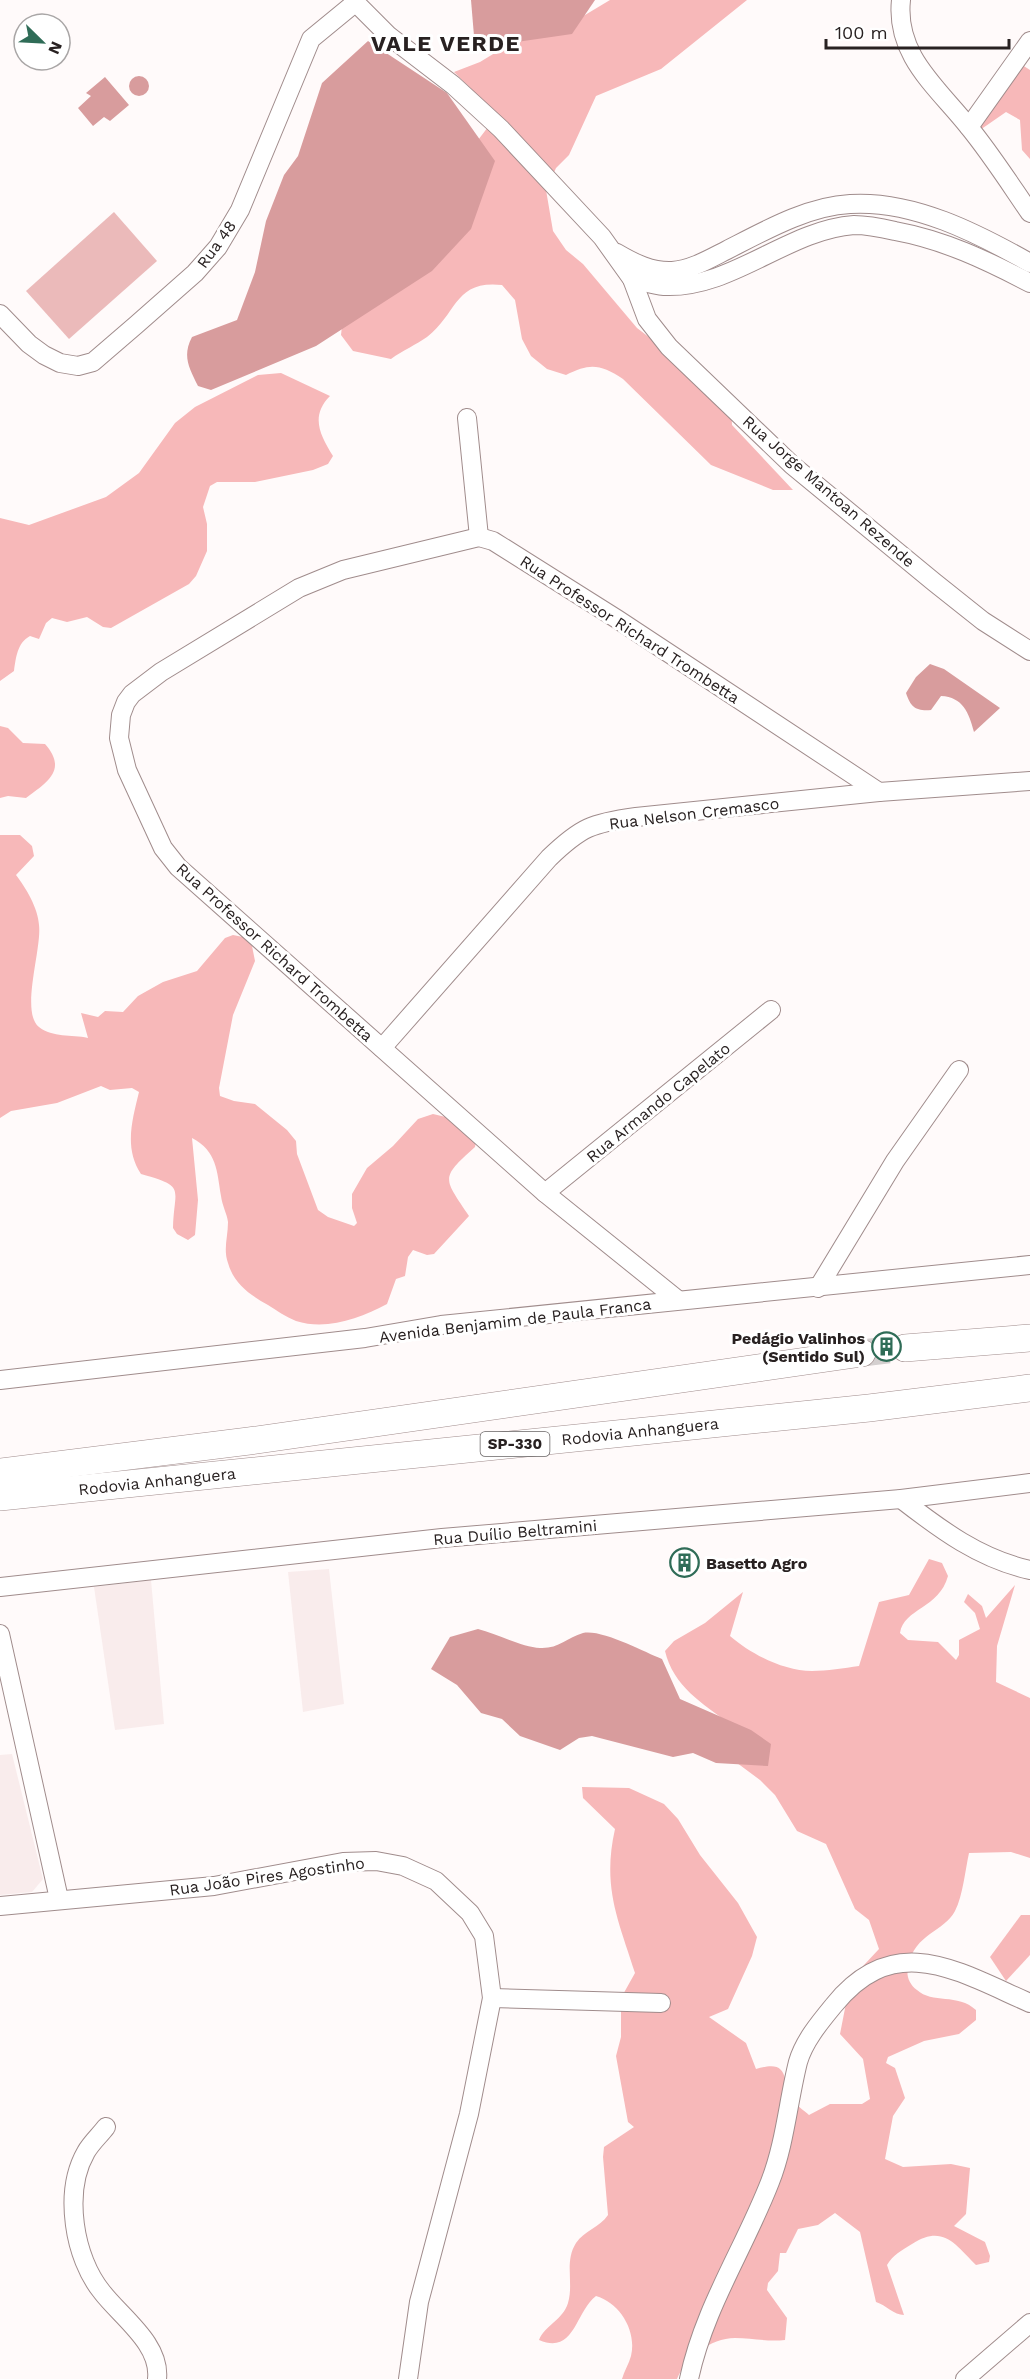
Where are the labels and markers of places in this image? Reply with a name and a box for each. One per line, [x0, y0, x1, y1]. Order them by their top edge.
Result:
place label: Pedágio Valinhos (Sentido Sul) [732, 1329, 865, 1366]
building icon: Pedágio Valinhos (Sentido Sul) [870, 1331, 902, 1363]
building icon: Basetto Agro [669, 1547, 701, 1579]
place label: Basetto Agro [706, 1554, 808, 1573]

